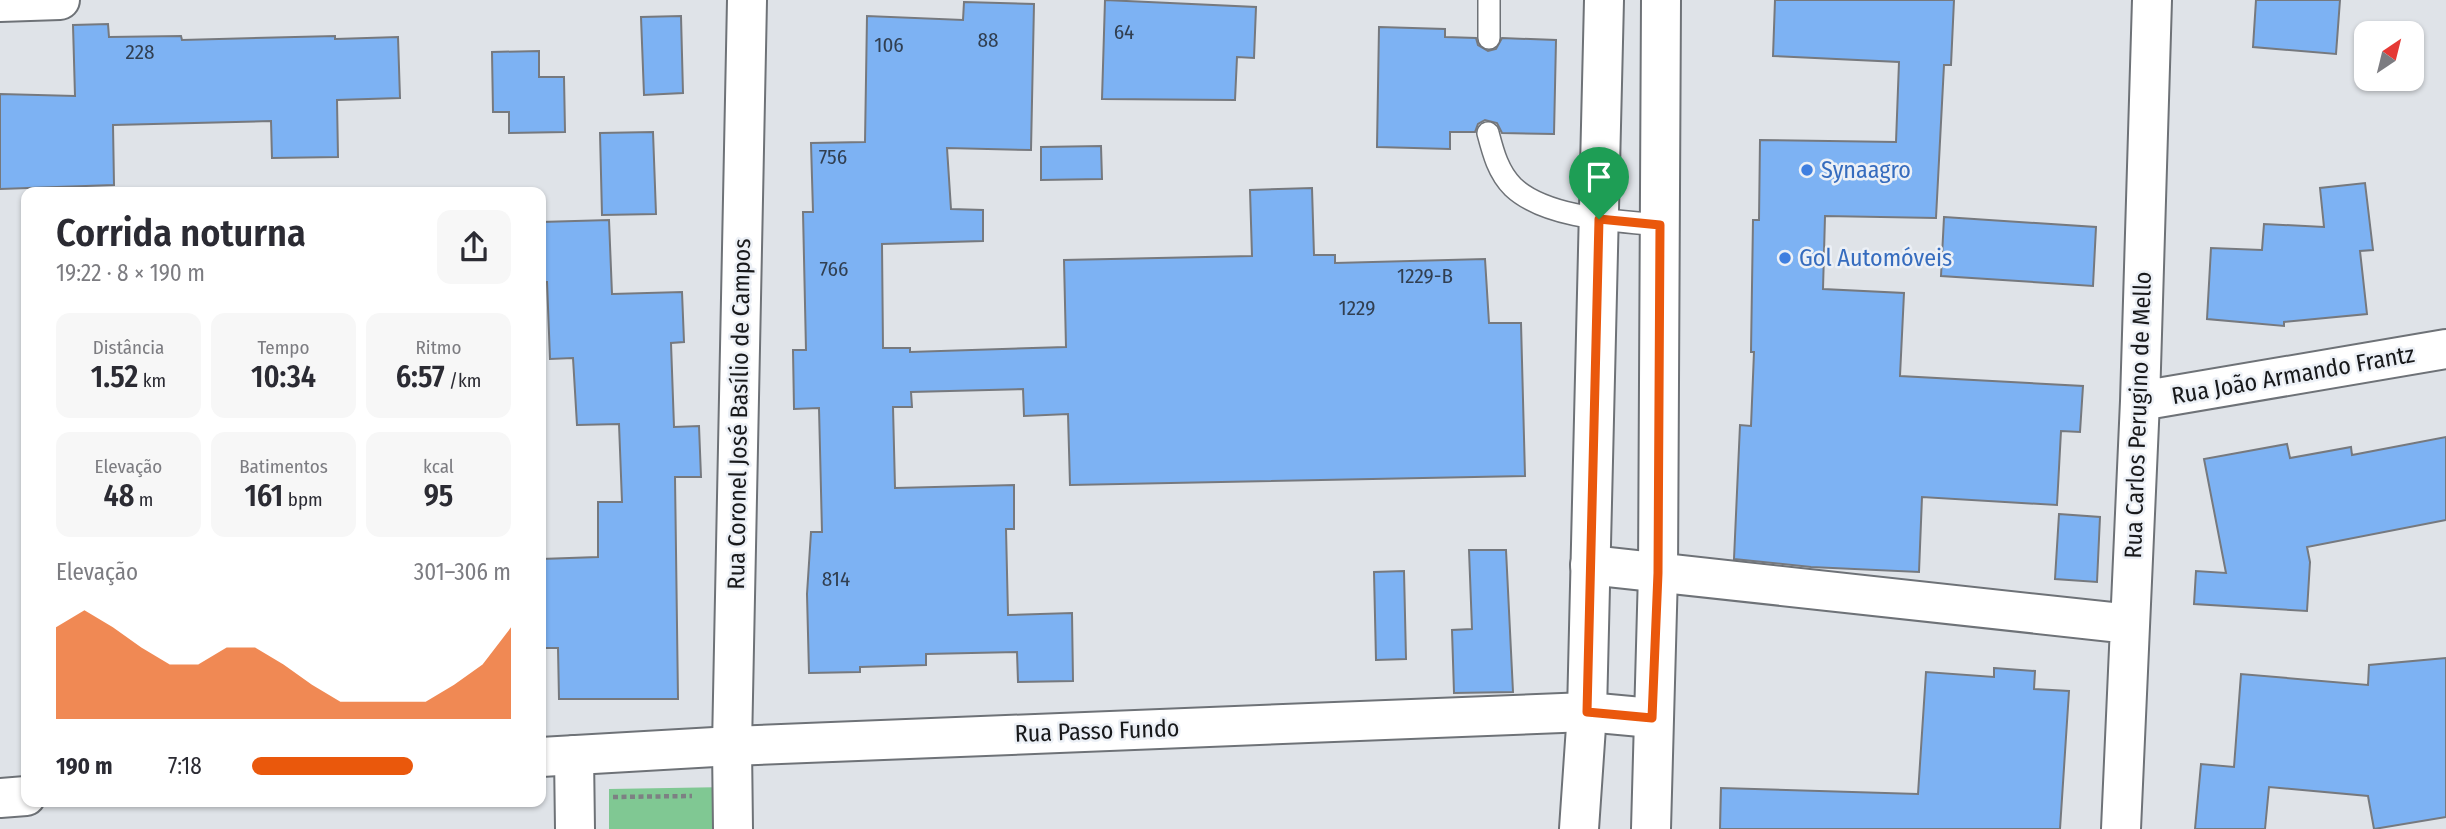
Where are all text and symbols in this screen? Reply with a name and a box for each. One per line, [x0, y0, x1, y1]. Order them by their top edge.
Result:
house number: 64 [1114, 19, 1134, 45]
north arrow [2354, 21, 2424, 91]
map controls [2354, 21, 2424, 91]
house number: 88 [978, 27, 999, 53]
house number: 106 [874, 32, 904, 58]
house number: 228 [125, 39, 155, 65]
house number: 756 [819, 144, 847, 170]
pin [1569, 147, 1629, 219]
place label: Synaagro [1821, 156, 1911, 184]
icon: arrive [1580, 158, 1618, 196]
marker: Synaagro [1799, 162, 1815, 178]
text: Corrida noturna [56, 210, 306, 256]
button: share [437, 210, 511, 284]
street label: Rua Coronel José Basílio de Campos [722, 238, 756, 590]
place label: Gol Automóveis [1799, 244, 1952, 272]
marker: Gol Automóveis [1777, 250, 1793, 266]
house number: 766 [820, 256, 848, 282]
text: 19:22 · 8 × 190 m [56, 259, 205, 287]
house number: 1229-B [1397, 263, 1453, 289]
street label: Rua Carlos Perugino de Mello [2119, 271, 2157, 559]
house number: 1229 [1339, 295, 1375, 321]
text: Distância [93, 336, 164, 359]
text: Tempo [258, 336, 309, 359]
text: Ritmo [416, 336, 461, 359]
street label: Rua João Armando Frantz [2169, 340, 2417, 410]
text: 1.52 [91, 359, 138, 395]
text: 10:34 [251, 359, 316, 395]
text: 6:57 [396, 359, 445, 395]
text: km [138, 369, 166, 392]
text: /km [445, 369, 481, 392]
text: Elevação [95, 455, 162, 478]
text: Batimentos [239, 455, 328, 478]
text: kcal [423, 455, 454, 478]
text: 48 [104, 478, 134, 514]
text: 161 [244, 478, 283, 514]
text: 95 [424, 478, 453, 514]
text: m [134, 488, 153, 511]
text: bpm [283, 488, 323, 511]
text: Elevação [56, 558, 138, 586]
text: 301–306 m [414, 558, 511, 586]
house number: 814 [822, 566, 850, 592]
street label: Rua Passo Fundo [1014, 714, 1180, 748]
text: 190 m [56, 752, 113, 780]
text: 7:18 [168, 752, 202, 780]

